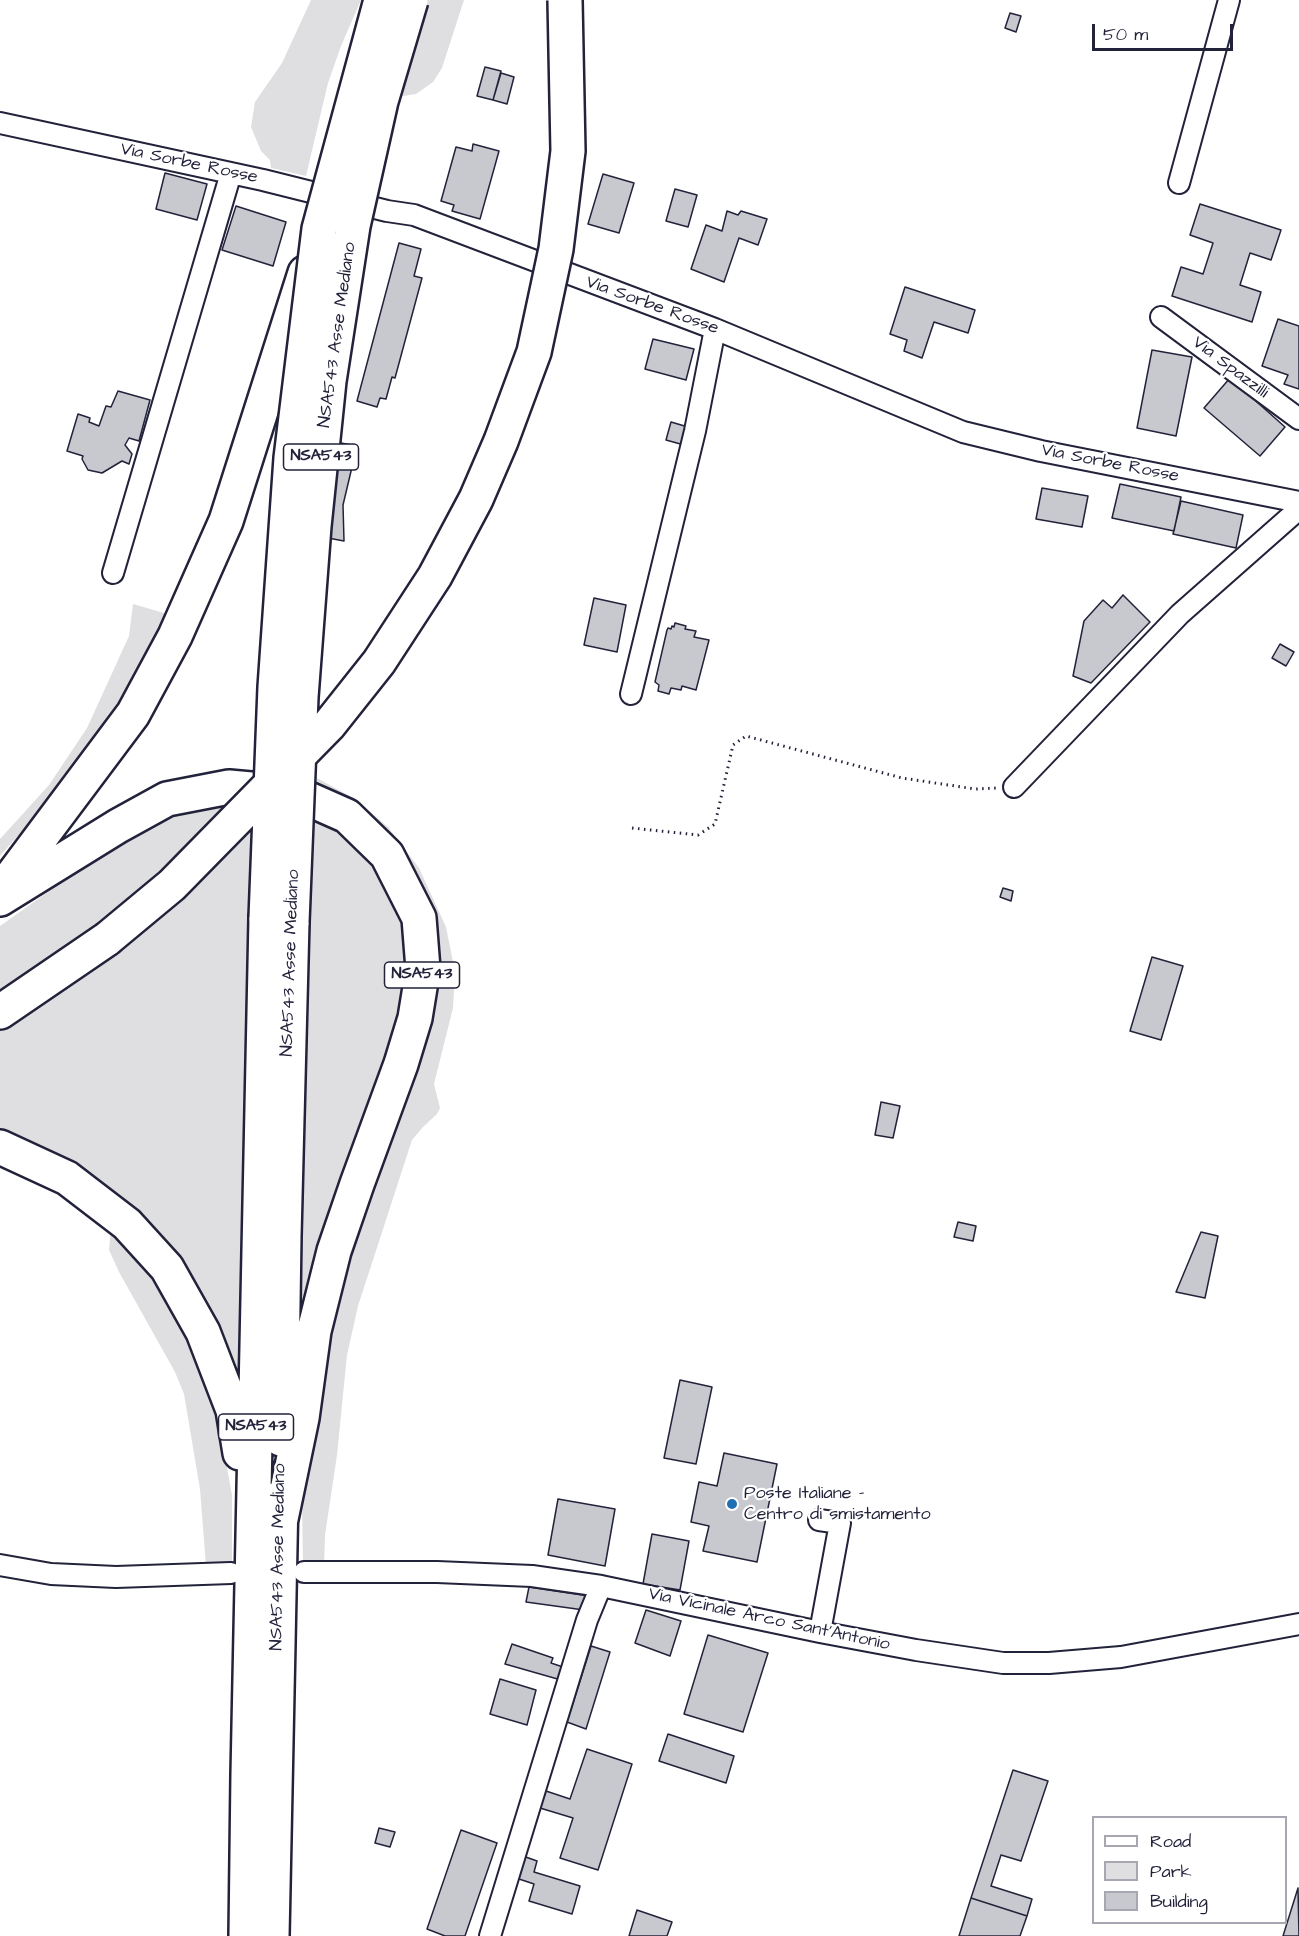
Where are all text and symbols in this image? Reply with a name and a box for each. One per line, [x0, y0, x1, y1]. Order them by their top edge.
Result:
scale bar [1095, 12, 1236, 50]
text: 50 m [1103, 22, 1148, 47]
street label: Via Sorbe Rosse [118, 139, 260, 189]
street label: NSA543 Asse Mediano [314, 241, 362, 429]
street label: Via Sorbe Rosse [583, 272, 721, 340]
street label: Via Spazzilli [1188, 332, 1272, 404]
street label: Via Sorbe Rosse [1039, 440, 1181, 488]
road number: NSA543 [284, 444, 358, 470]
street label: NSA543 Asse Mediano [277, 869, 305, 1057]
road number: NSA543 [384, 962, 460, 988]
road number: NSA543 [218, 1414, 294, 1440]
street label: NSA543 Asse Mediano [267, 1463, 291, 1651]
place label: Poste Italiane - Centro di smistamento [744, 1483, 931, 1526]
marker: Poste Italiane - Centro di smistamento [725, 1497, 739, 1511]
street label: Via Vicinale Arco Sant'Antonio [646, 1584, 892, 1656]
legend [1092, 1816, 1287, 1924]
text: Road [1150, 1829, 1191, 1854]
text: Park [1150, 1859, 1192, 1884]
text: Building [1150, 1889, 1208, 1914]

